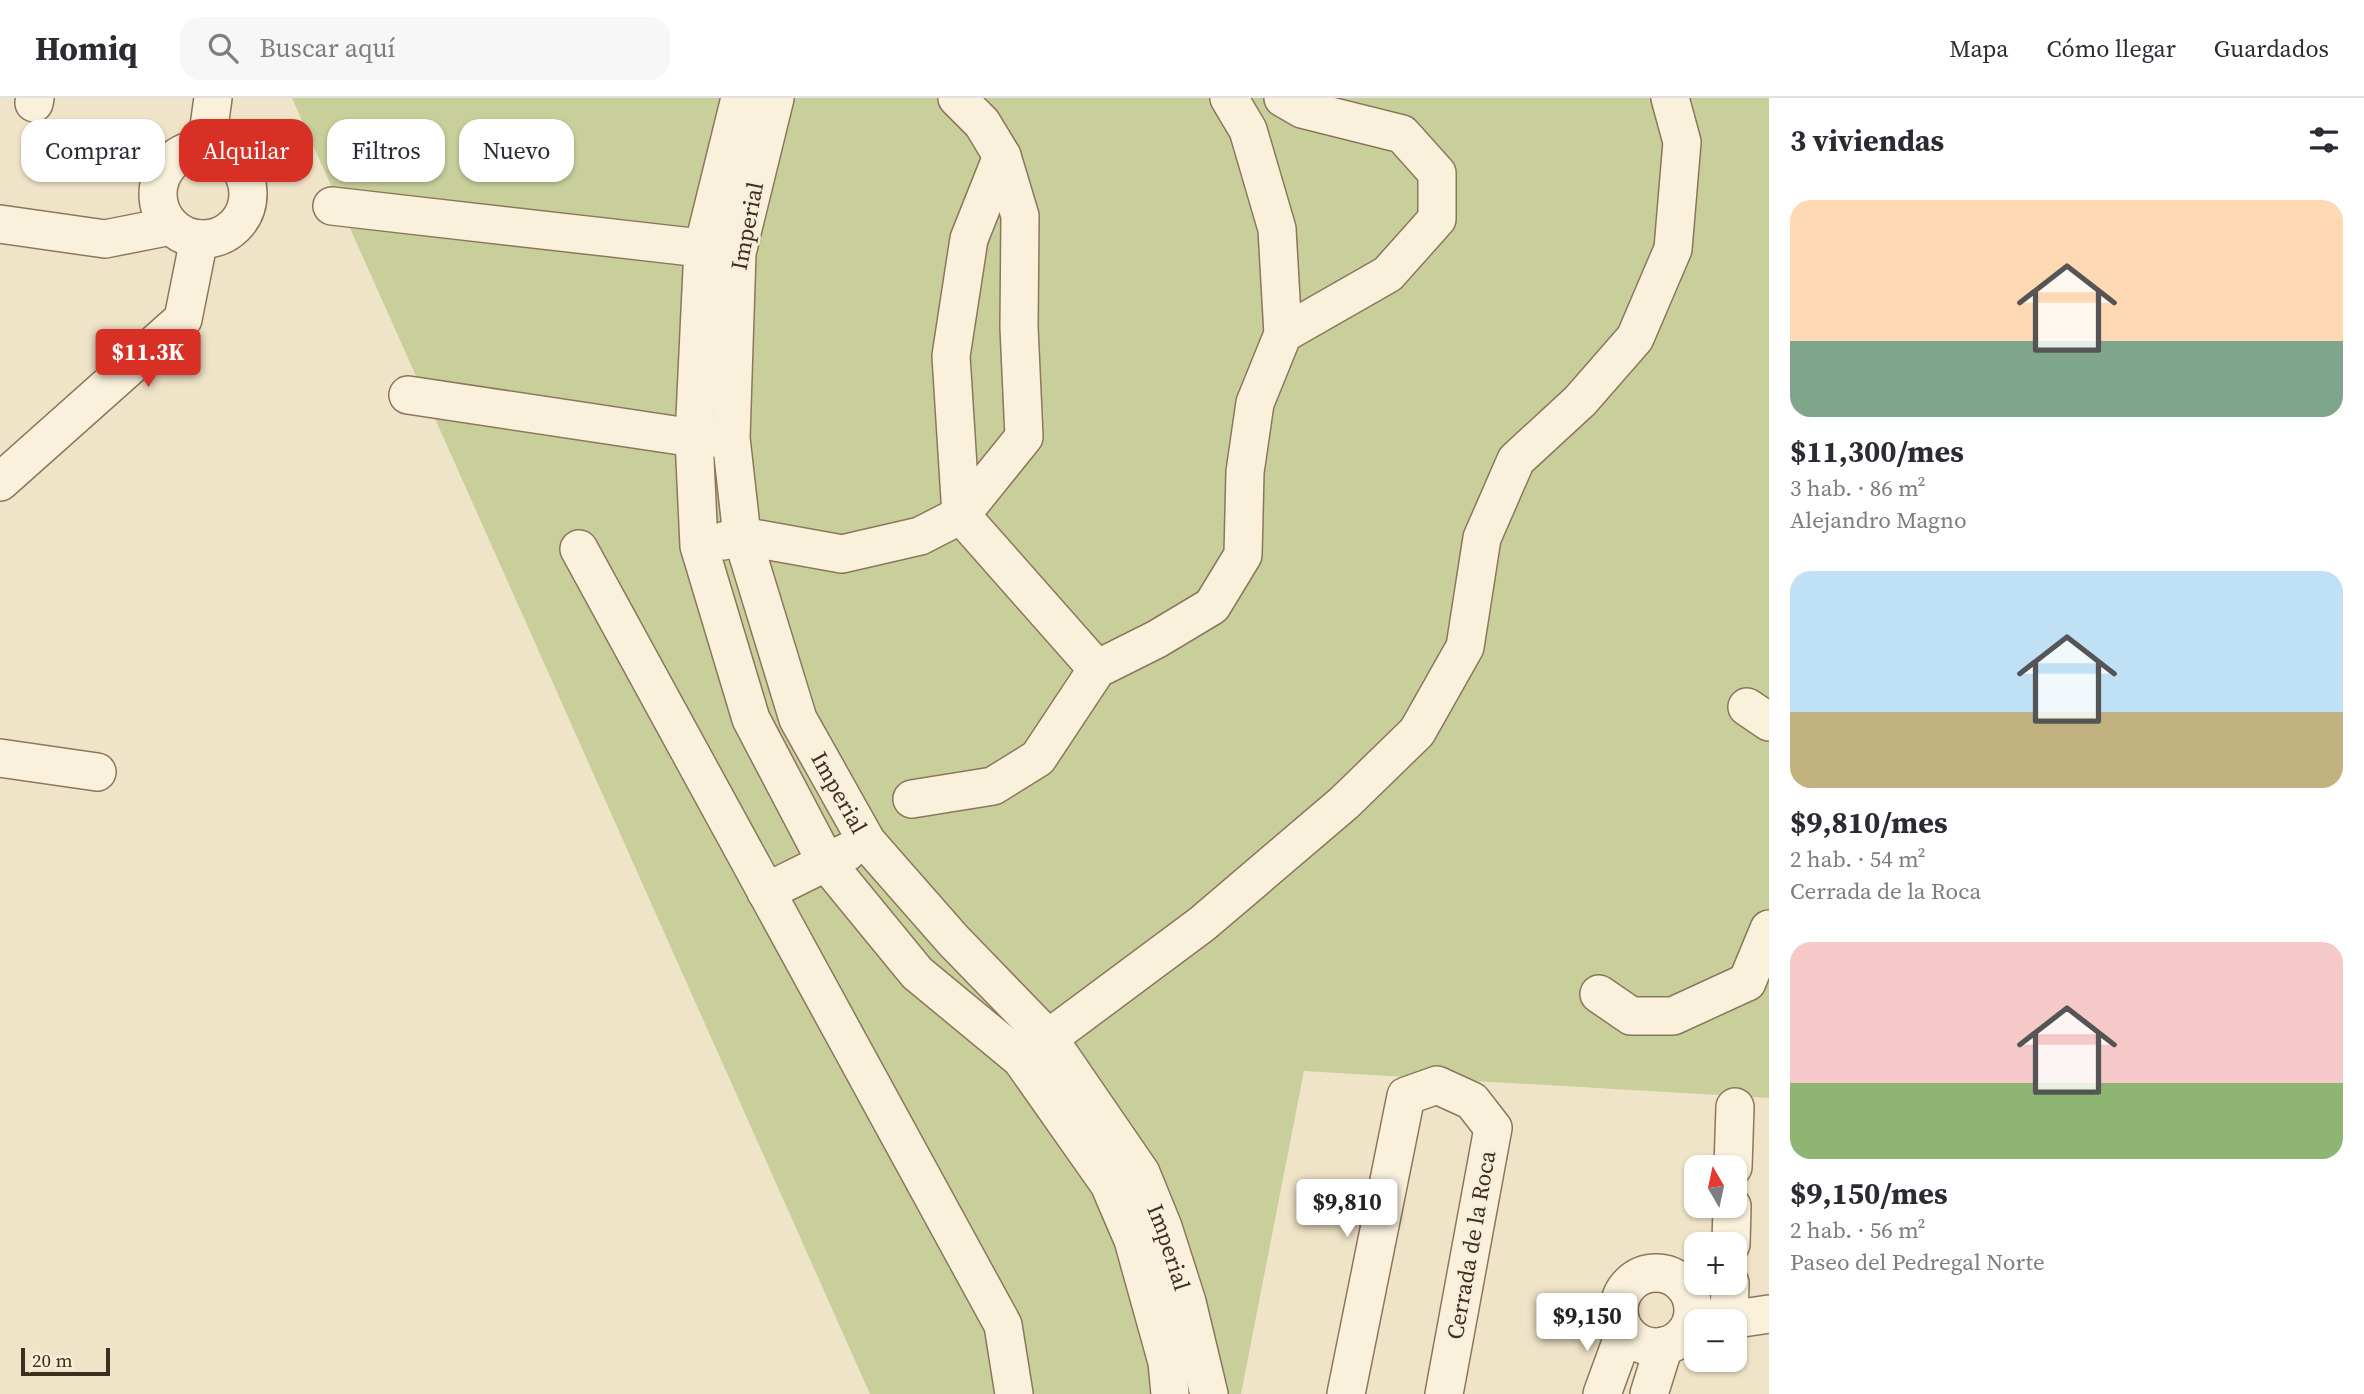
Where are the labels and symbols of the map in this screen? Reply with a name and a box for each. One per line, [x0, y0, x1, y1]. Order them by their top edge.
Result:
street label: Imperial [723, 179, 771, 273]
pin: $11.3K [91, 330, 205, 389]
street label: Imperial [803, 746, 875, 839]
street label: Cerrada de la Roca [1439, 1148, 1503, 1342]
north arrow [1684, 1155, 1746, 1218]
pin: $9,810 [1290, 1180, 1404, 1239]
street label: Imperial [1139, 1199, 1198, 1295]
pin: $9,150 [1530, 1294, 1644, 1353]
scale bar [21, 1345, 110, 1377]

